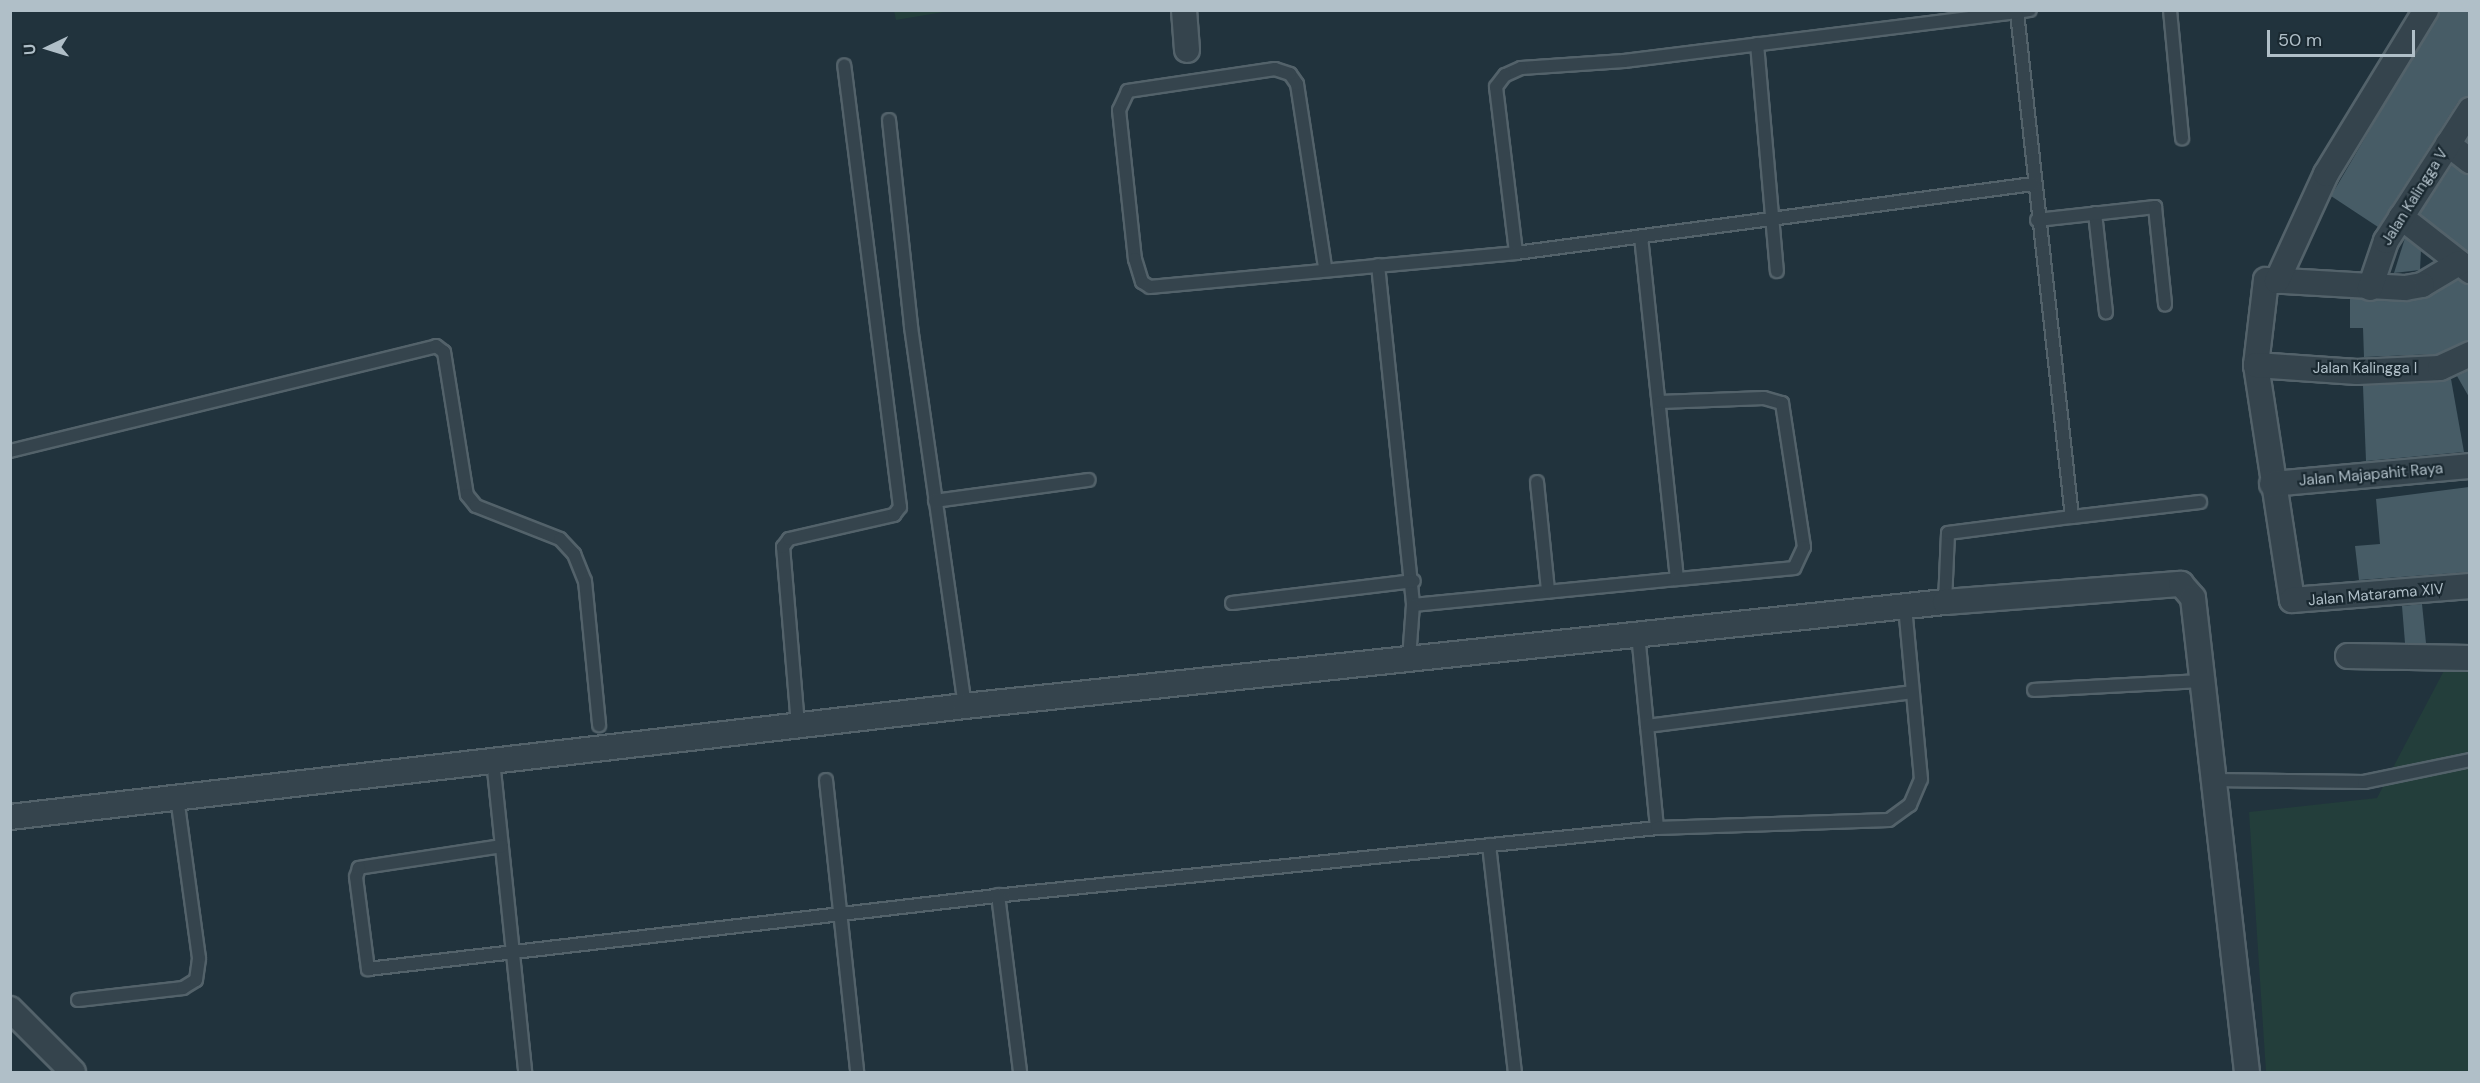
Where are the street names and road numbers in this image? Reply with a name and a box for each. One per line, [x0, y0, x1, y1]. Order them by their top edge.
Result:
street label: Jalan Kalingga V [2378, 145, 2452, 249]
street label: Jalan Kalingga I [2313, 360, 2417, 378]
street label: Jalan Majapahit Raya [2298, 460, 2444, 490]
street label: Jalan Matarama XIV [2307, 580, 2445, 610]

